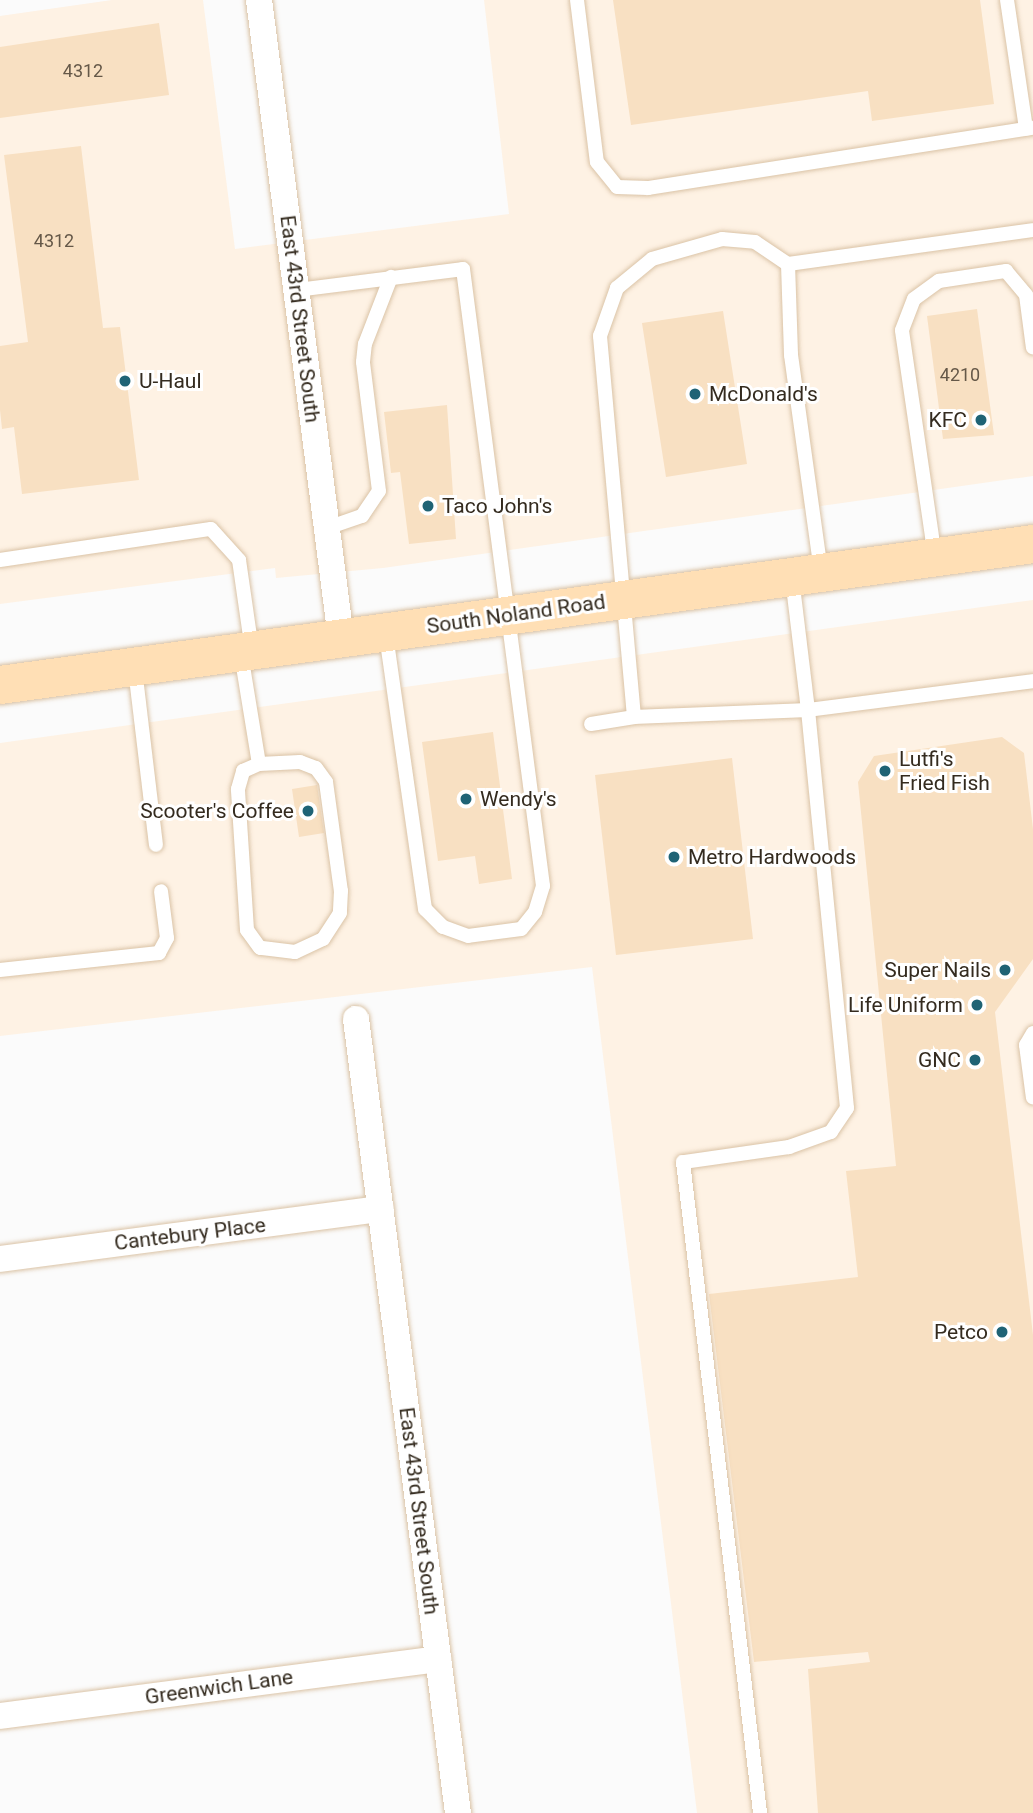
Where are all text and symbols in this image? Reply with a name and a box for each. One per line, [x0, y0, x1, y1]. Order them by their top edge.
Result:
house number: 4312 [63, 60, 103, 82]
street label: East 43rd Street South [275, 214, 325, 424]
house number: 4312 [34, 230, 74, 252]
house number: 4210 [940, 364, 980, 386]
place label: U-Haul [139, 368, 202, 394]
marker: U-Haul [117, 373, 133, 389]
place label: McDonald's [709, 381, 818, 407]
marker: McDonald's [687, 386, 703, 402]
place label: KFC [929, 407, 967, 433]
marker: KFC [973, 412, 989, 428]
place label: Taco John's [442, 493, 552, 519]
marker: Taco John's [420, 498, 436, 514]
street label: South Noland Road [425, 589, 607, 639]
place label: Lutfi's Fried Fish [899, 746, 990, 796]
marker: Lutfi's Fried Fish [877, 763, 893, 779]
place label: Wendy's [480, 786, 557, 812]
marker: Wendy's [458, 791, 474, 807]
place label: Scooter's Coffee [140, 798, 294, 824]
marker: Scooter's Coffee [300, 803, 316, 819]
place label: Metro Hardwoods [688, 844, 856, 870]
marker: Metro Hardwoods [666, 849, 682, 865]
place label: Super Nails [884, 957, 991, 983]
marker: Super Nails [997, 962, 1013, 978]
place label: Life Uniform [848, 992, 963, 1018]
marker: Life Uniform [969, 997, 985, 1013]
place label: GNC [918, 1047, 961, 1073]
marker: GNC [967, 1052, 983, 1068]
street label: Cantebury Place [113, 1212, 267, 1256]
place label: Petco [934, 1319, 988, 1345]
marker: Petco [994, 1324, 1010, 1340]
street label: East 43rd Street South [394, 1406, 444, 1616]
street label: Greenwich Lane [143, 1664, 295, 1710]

